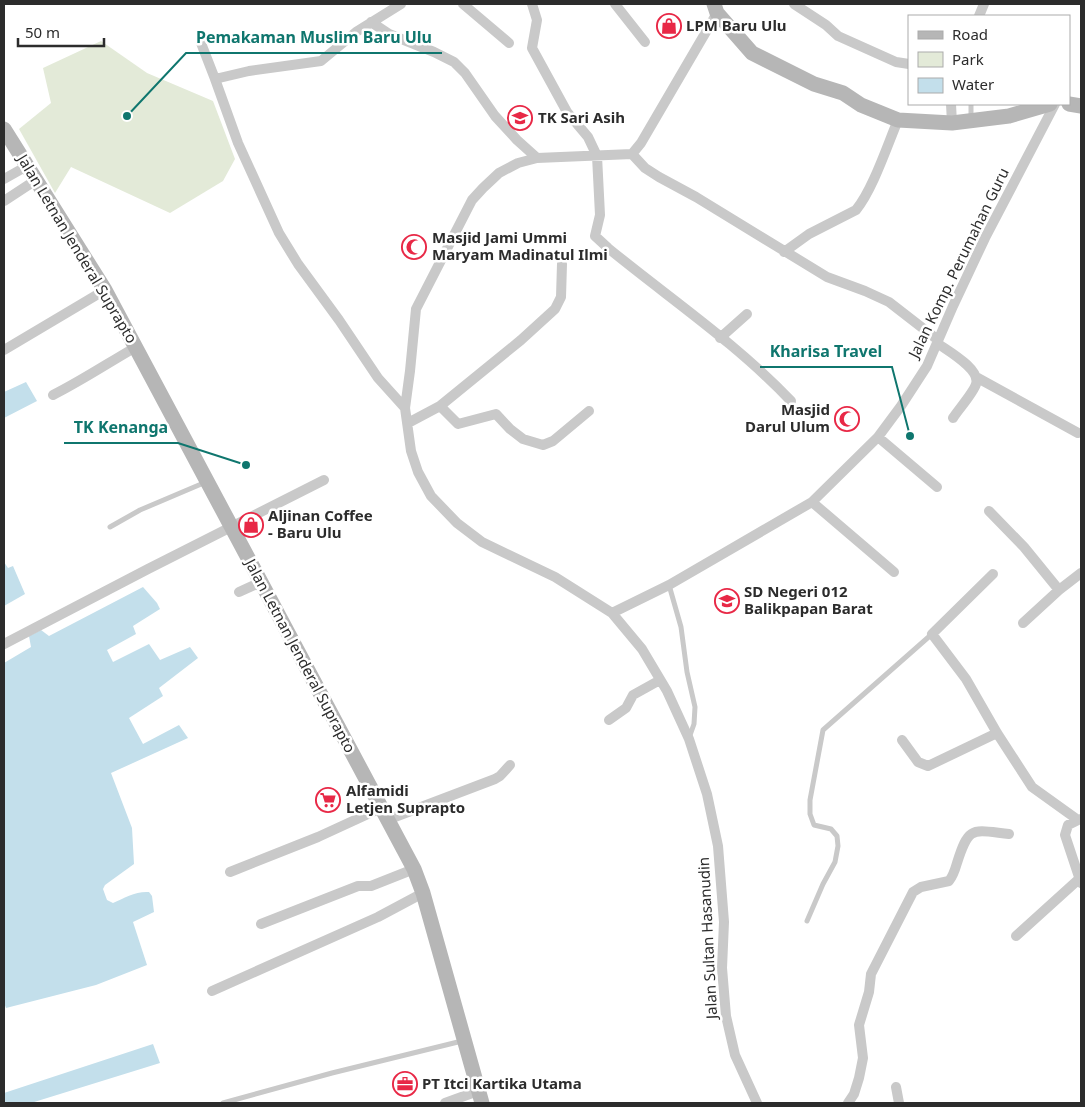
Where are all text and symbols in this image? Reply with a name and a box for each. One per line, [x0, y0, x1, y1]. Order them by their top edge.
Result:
shop icon: LPM Baru Ulu [656, 13, 682, 39]
scale bar [18, 15, 104, 47]
place label: LPM Baru Ulu [686, 15, 787, 35]
legend [908, 15, 1070, 105]
text: 50 m [25, 22, 60, 42]
callout: Pemakaman Muslim Baru Ulu [186, 22, 442, 53]
text: Road [952, 24, 988, 44]
text: Pemakaman Muslim Baru Ulu [196, 26, 432, 48]
text: Park [952, 49, 984, 69]
text: Water [952, 74, 994, 94]
school or university icon: TK Sari Asih [507, 105, 533, 131]
place label: TK Sari Asih [538, 107, 625, 127]
street label: Jalan Letnan Jenderal Suprapto [12, 149, 142, 347]
street label: Jalan Komp. Perumahan Guru [902, 164, 1013, 363]
place label: Masjid Jami Ummi Maryam Madinatul Ilmi [432, 227, 608, 264]
mosque icon: Masjid Jami Ummi Maryam Madinatul Ilmi [401, 234, 427, 260]
callout: Kharisa Travel [760, 336, 892, 367]
text: Kharisa Travel [770, 340, 882, 362]
place label: Masjid Darul Ulum [745, 399, 830, 436]
mosque icon: Masjid Darul Ulum [834, 406, 860, 432]
callout: TK Kenanga [64, 412, 178, 443]
text: TK Kenanga [74, 416, 168, 438]
place label: Aljinan Coffee - Baru Ulu [268, 505, 373, 542]
shop icon: Aljinan Coffee - Baru Ulu [238, 512, 264, 538]
street label: Jalan Letnan Jenderal Suprapto [240, 553, 361, 756]
place label: SD Negeri 012 Balikpapan Barat [744, 581, 873, 618]
school or university icon: SD Negeri 012 Balikpapan Barat [714, 588, 740, 614]
place label: Alfamidi Letjen Suprapto [346, 780, 465, 817]
supermarket icon: Alfamidi Letjen Suprapto [315, 787, 341, 813]
street label: Jalan Sultan Hasanudin [693, 856, 721, 1022]
office icon: PT Itci Kartika Utama [392, 1071, 418, 1097]
place label: PT Itci Kartika Utama [422, 1073, 582, 1093]

